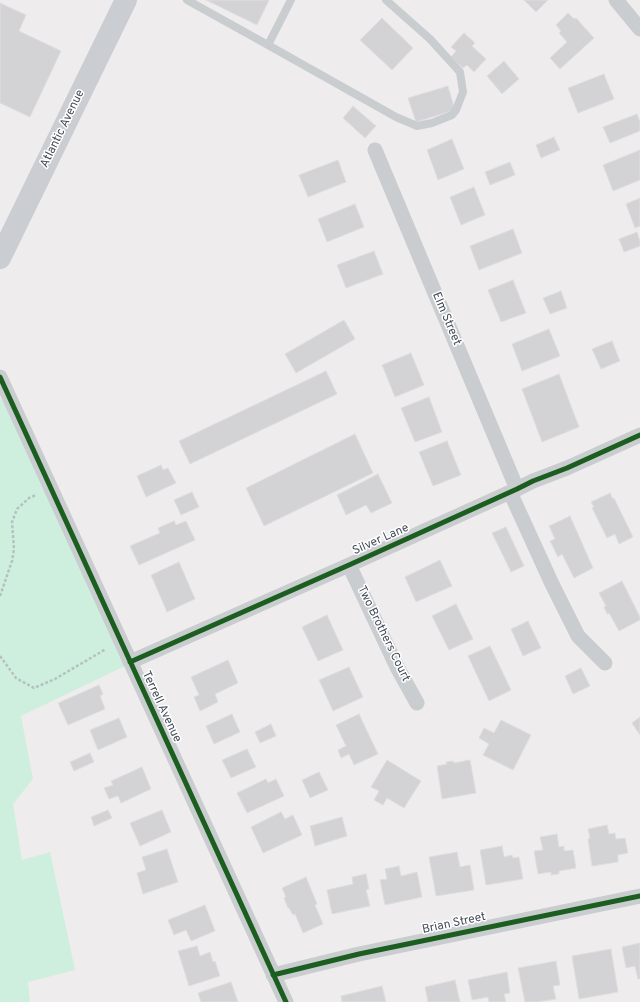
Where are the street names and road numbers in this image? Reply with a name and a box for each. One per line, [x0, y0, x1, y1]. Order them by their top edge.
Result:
street label: Atlantic Avenue [38, 88, 88, 170]
street label: Elm Street [428, 290, 464, 348]
street label: Silver Lane [351, 521, 411, 559]
street label: Two Brothers Court [354, 584, 412, 684]
street label: Terrell Avenue [138, 669, 184, 745]
street label: Brian Street [421, 910, 487, 938]

